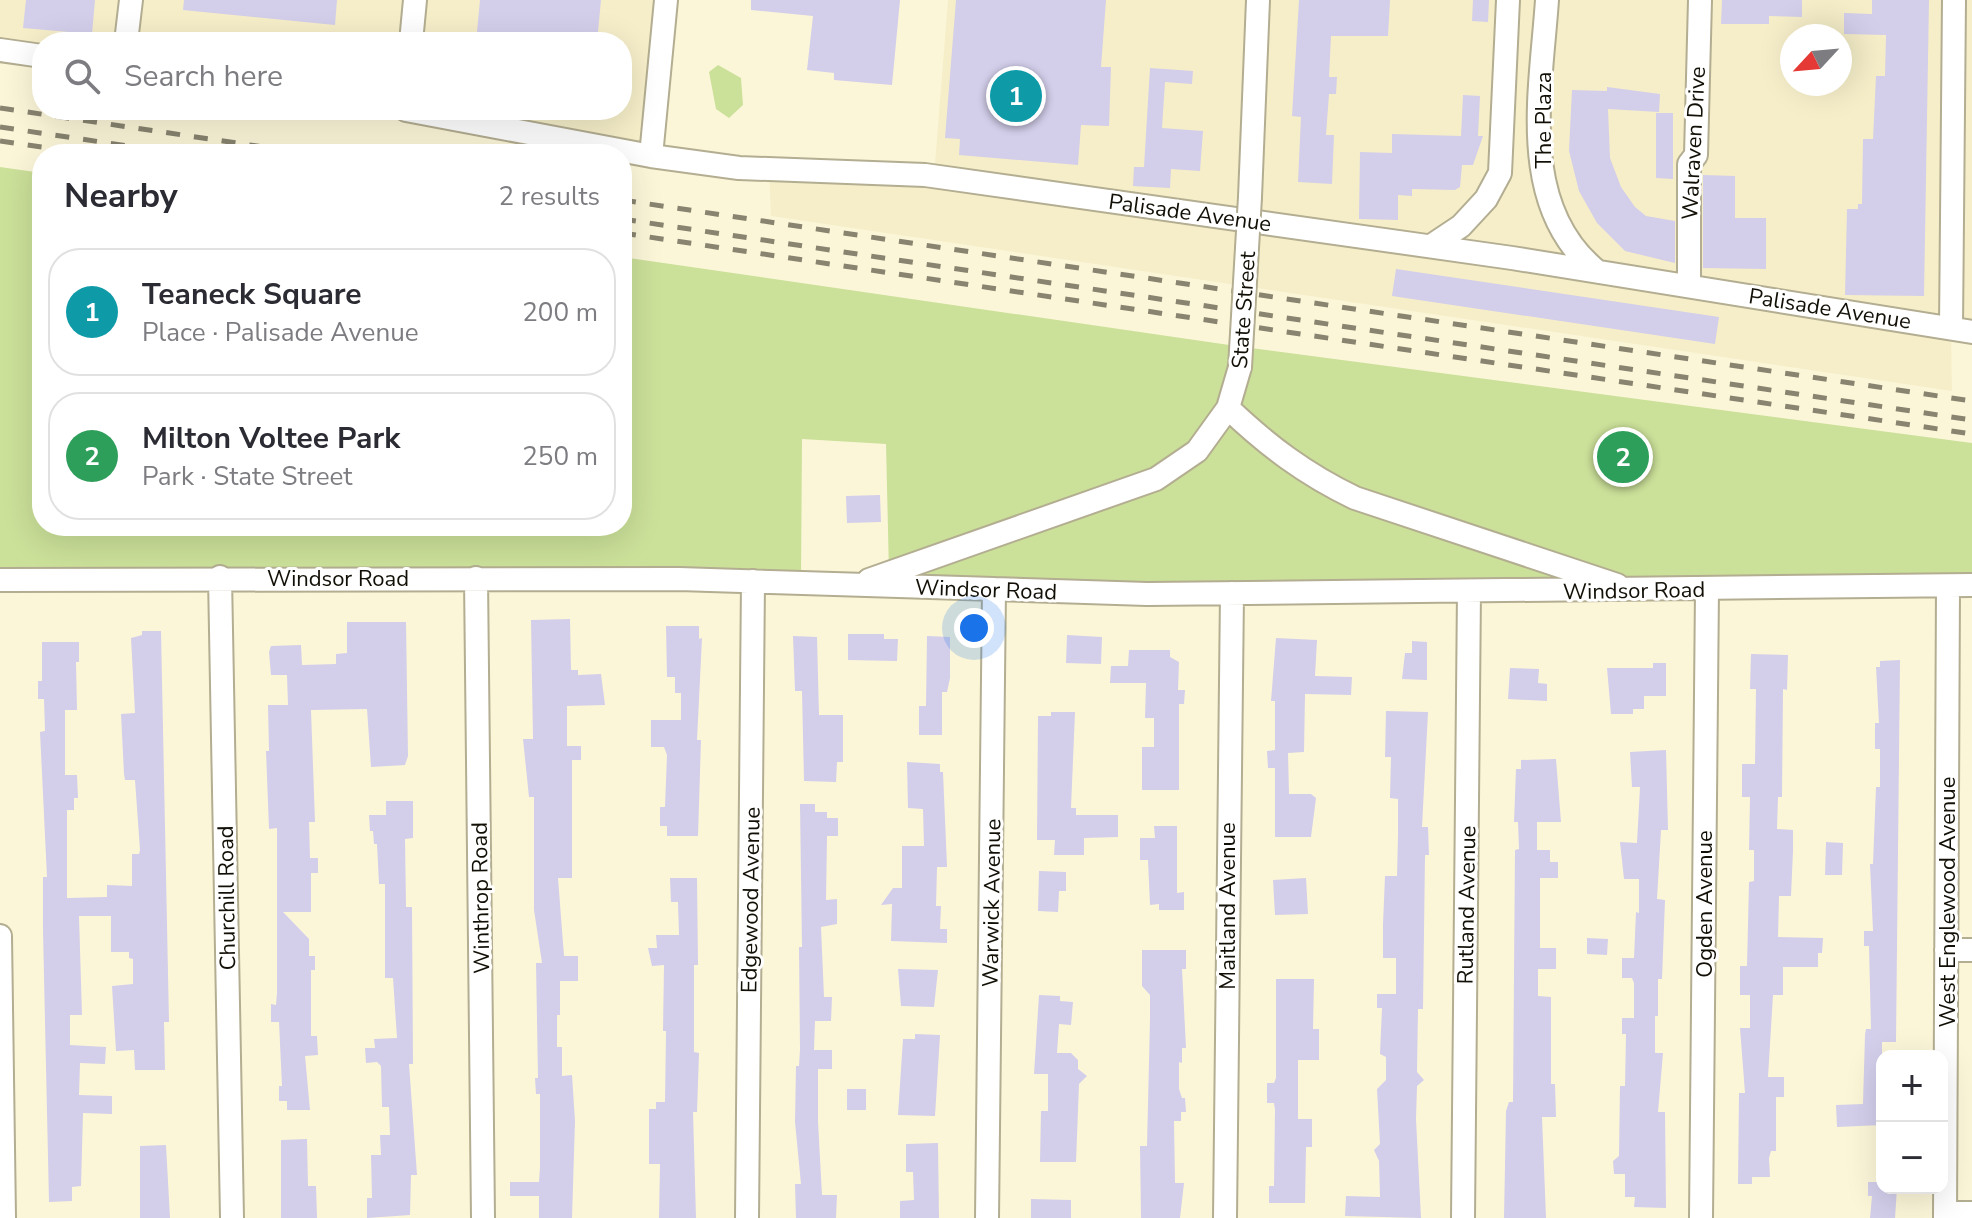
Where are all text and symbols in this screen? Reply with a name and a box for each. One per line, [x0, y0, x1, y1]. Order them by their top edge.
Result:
north arrow [1780, 24, 1852, 96]
search box [32, 32, 632, 120]
icon: search [60, 54, 104, 98]
text: Search here [124, 56, 283, 97]
pin: 1 [990, 66, 1042, 126]
street label: Walraven Drive [1675, 66, 1713, 221]
street label: The Plaza [1529, 72, 1559, 168]
text: Nearby [64, 173, 178, 219]
text: 2 results [499, 179, 600, 214]
street label: Palisade Avenue [1107, 187, 1273, 239]
street label: State Street [1225, 250, 1263, 370]
text: Teaneck Square [142, 274, 362, 315]
street label: Palisade Avenue [1747, 281, 1913, 337]
text: 1 [84, 295, 100, 330]
text: 200 m [522, 295, 598, 330]
text: Place · Palisade Avenue [142, 315, 419, 350]
text: Milton Voltee Park [142, 418, 400, 459]
pin: 2 [1597, 427, 1649, 487]
text: 2 [84, 439, 100, 474]
text: 250 m [522, 439, 598, 474]
text: Park · State Street [142, 459, 352, 494]
street label: Windsor Road [267, 564, 409, 594]
street label: Windsor Road [914, 573, 1058, 607]
street label: Windsor Road [1563, 575, 1705, 607]
your location [954, 608, 994, 648]
street label: West Englewood Avenue [1933, 777, 1963, 1027]
street label: Edgewood Avenue [734, 807, 768, 993]
street label: Warwick Avenue [976, 819, 1008, 988]
street label: Winthrop Road [465, 822, 497, 974]
street label: Maitland Avenue [1213, 822, 1243, 990]
street label: Churchill Road [211, 825, 243, 971]
street label: Rutland Avenue [1451, 825, 1483, 985]
street label: Ogden Avenue [1690, 830, 1720, 978]
map controls [1876, 1050, 1948, 1194]
button: + [1876, 1050, 1948, 1122]
button: − [1876, 1122, 1948, 1194]

